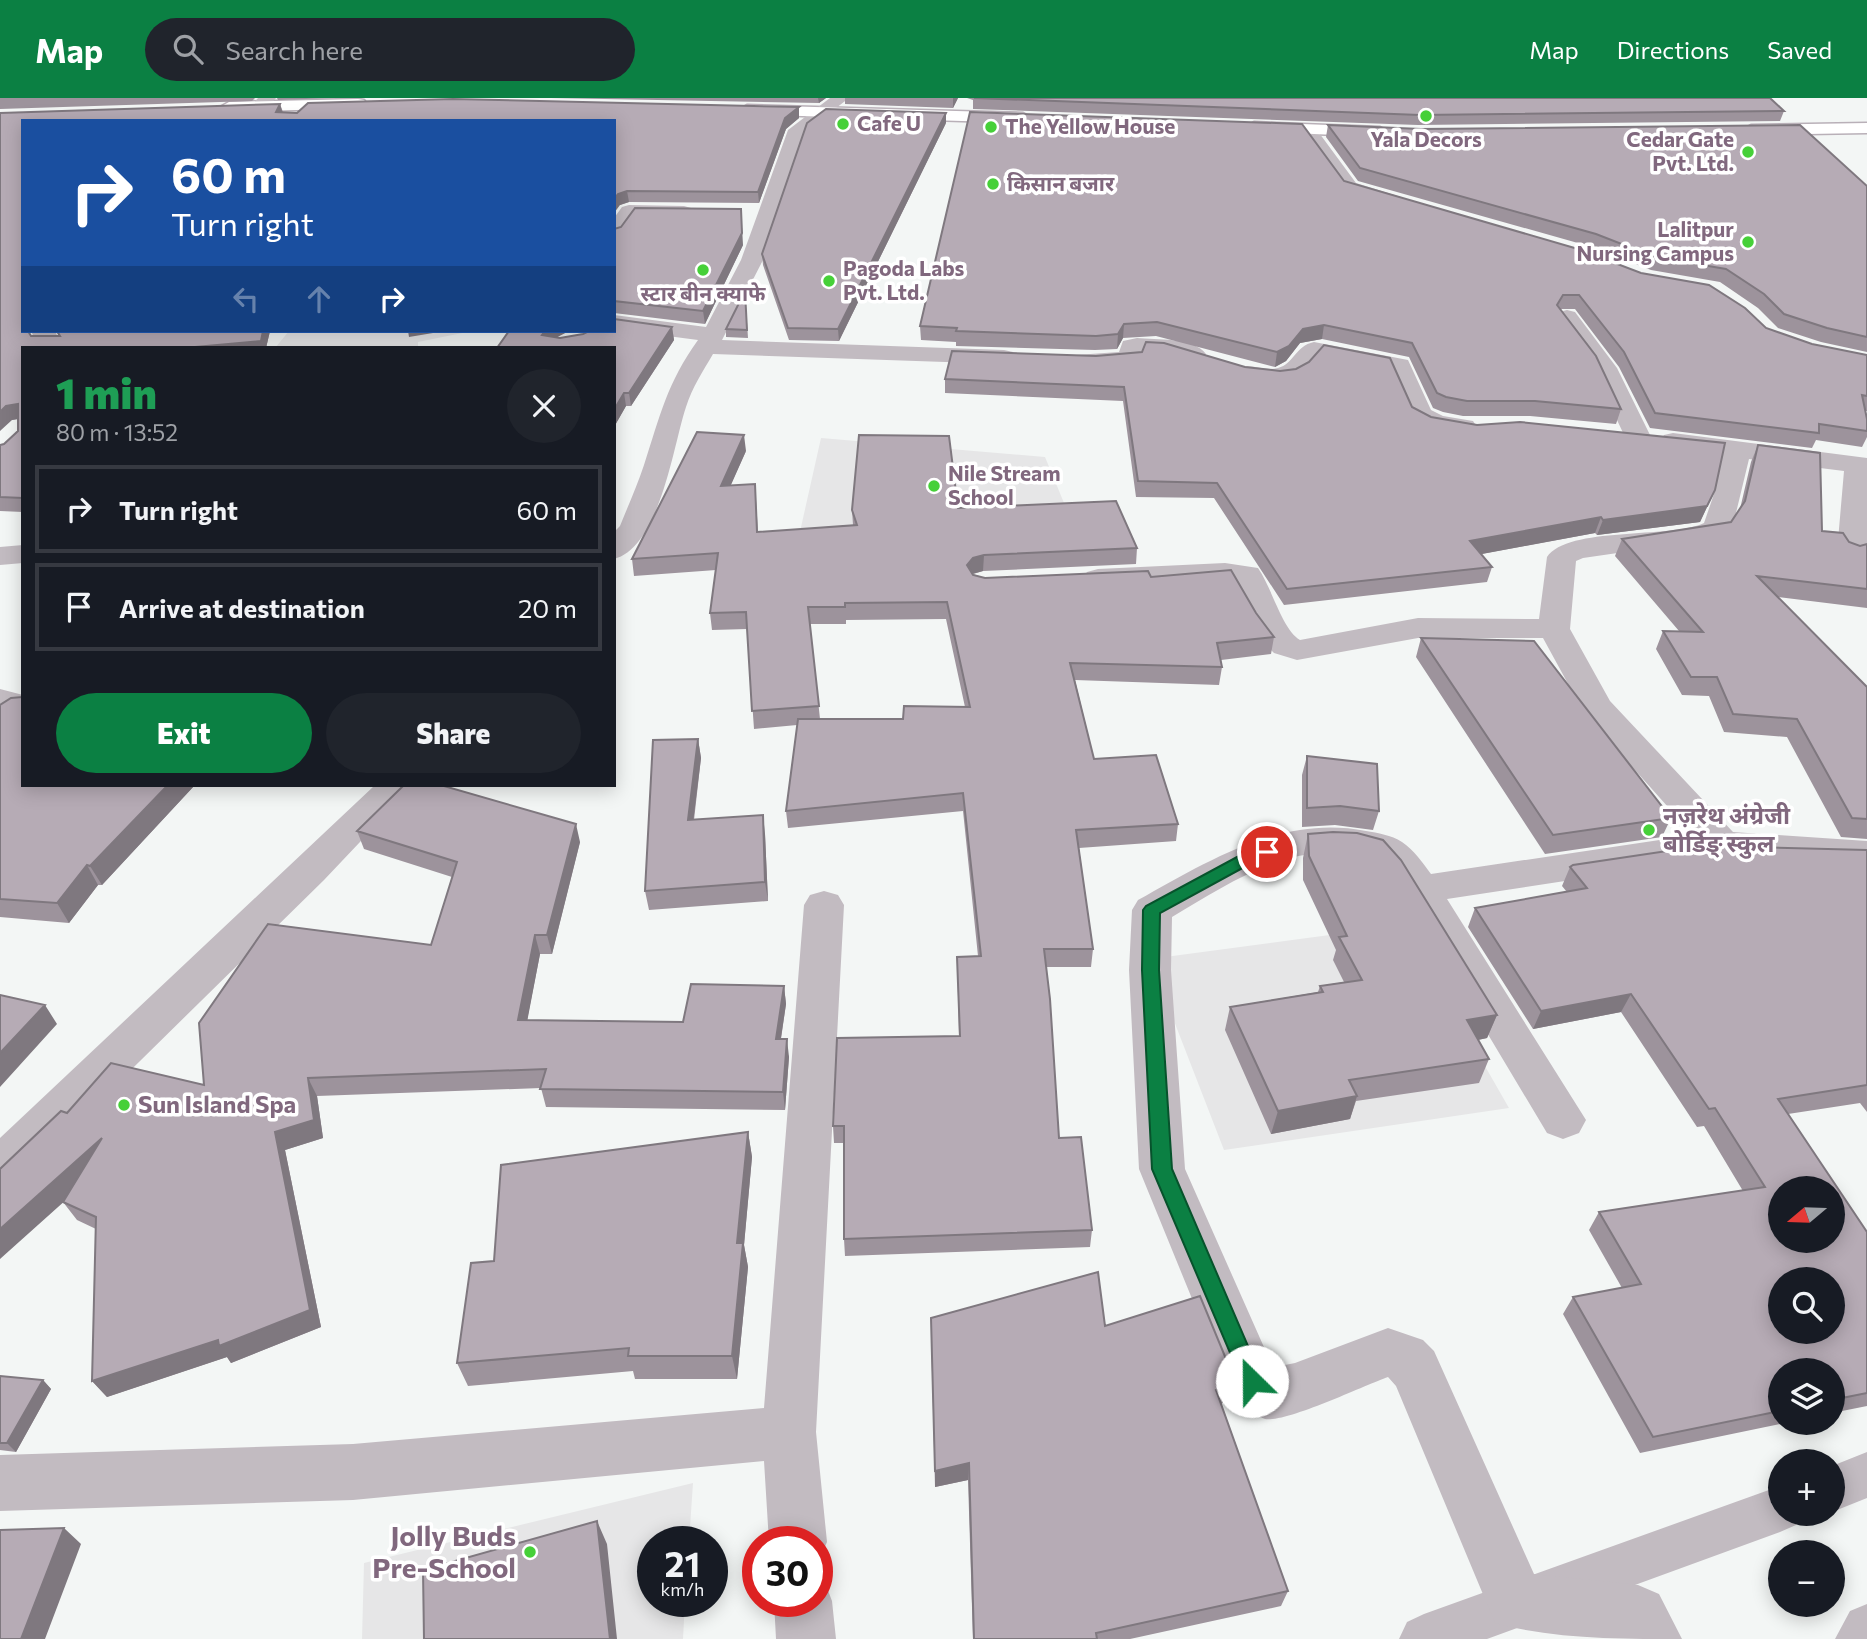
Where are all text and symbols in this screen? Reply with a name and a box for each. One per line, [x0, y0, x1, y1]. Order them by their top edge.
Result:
search box [145, 18, 635, 81]
text: Map [35, 29, 103, 70]
icon: search [169, 30, 207, 68]
text: Search here [225, 34, 363, 65]
text: Map [1529, 35, 1579, 64]
text: Directions [1617, 35, 1729, 64]
text: Saved [1767, 35, 1832, 64]
marker: Yala Decors [1418, 108, 1434, 124]
place label: Cafe U [857, 110, 921, 135]
place label: The Yellow House [1005, 113, 1175, 138]
marker: Cafe U [835, 116, 851, 132]
marker: The Yellow House [983, 119, 999, 135]
place label: Yala Decors [1370, 126, 1482, 151]
place label: Cedar Gate Pvt. Ltd. [1626, 126, 1734, 175]
text: 60 m [171, 143, 286, 203]
marker: Cedar Gate Pvt. Ltd. [1740, 144, 1756, 160]
icon: right [56, 147, 147, 238]
place label: किसान बजार [1007, 170, 1115, 195]
marker: किसान बजार [985, 176, 1001, 192]
text: Turn right [171, 203, 314, 243]
place label: Lalitpur Nursing Campus [1577, 216, 1734, 265]
marker: Lalitpur Nursing Campus [1740, 234, 1756, 250]
place label: Pagoda Labs Pvt. Ltd. [843, 255, 964, 304]
marker: स्टार बीन क्याफे [695, 262, 711, 278]
marker: Pagoda Labs Pvt. Ltd. [821, 273, 837, 289]
icon: left [227, 280, 265, 318]
icon: ahead [300, 280, 338, 318]
icon: right [373, 280, 411, 318]
place label: स्टार बीन क्याफे [640, 280, 766, 305]
text: 1 min [56, 366, 157, 418]
button: close [507, 369, 581, 443]
text: 80 m · 13:52 [56, 418, 178, 446]
place label: Nile Stream School [948, 460, 1060, 509]
marker: Nile Stream School [926, 478, 942, 494]
icon: right [60, 490, 98, 528]
text: Turn right [119, 494, 238, 525]
text: 60 m [517, 494, 577, 525]
icon: arrive [60, 588, 98, 626]
text: Arrive at destination [119, 592, 365, 623]
text: 20 m [518, 592, 577, 623]
button: Exit [56, 693, 312, 773]
button: Share [326, 693, 581, 773]
place label: नज़रेथ अंग्रेजी बोर्डिङ् स्कुल [1663, 800, 1791, 859]
pin [1237, 822, 1297, 882]
marker: नज़रेथ अंग्रेजी बोर्डिङ् स्कुल [1641, 822, 1657, 838]
icon: arrive [1248, 833, 1286, 871]
place label: Sun Island Spa [138, 1089, 296, 1118]
marker: Sun Island Spa [116, 1097, 132, 1113]
north arrow [1768, 1176, 1844, 1253]
map controls [1768, 1176, 1845, 1617]
button: search [1768, 1267, 1845, 1344]
position arrow [1215, 1344, 1289, 1418]
button: layers [1768, 1358, 1845, 1435]
button: + [1768, 1449, 1845, 1526]
place label: Jolly Buds Pre-School [372, 1518, 516, 1584]
speed limit sign: 30 [742, 1526, 833, 1617]
button: − [1768, 1540, 1845, 1617]
text: 21 [665, 1541, 700, 1584]
marker: Jolly Buds Pre-School [522, 1544, 538, 1560]
text: km/h [661, 1578, 704, 1600]

